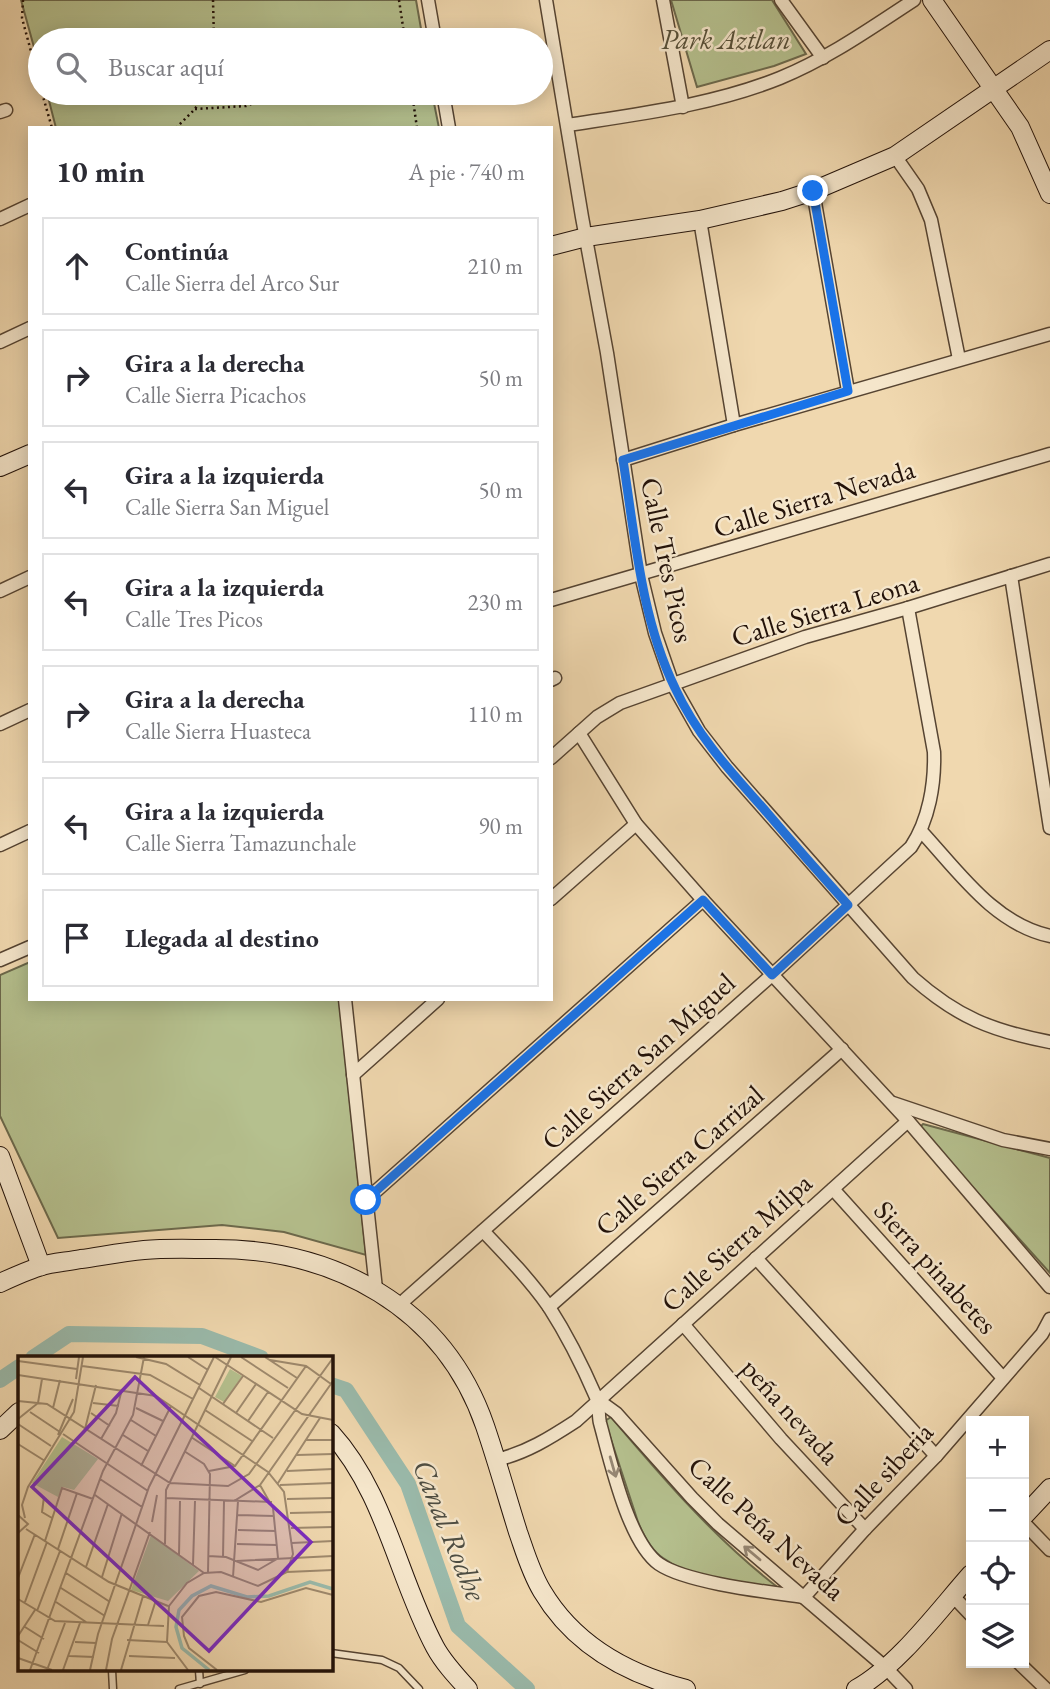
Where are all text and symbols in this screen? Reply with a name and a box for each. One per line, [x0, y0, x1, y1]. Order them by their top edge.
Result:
park label: Park Aztlan [661, 21, 791, 57]
search box [28, 28, 553, 105]
icon: search [52, 48, 90, 86]
text: Buscar aquí [108, 50, 224, 84]
text: 10 min [56, 152, 145, 191]
text: A pie · 740 m [409, 157, 525, 187]
route end [797, 175, 828, 206]
text: Continúa [125, 234, 229, 268]
icon: ahead [58, 247, 96, 285]
text: 210 m [467, 251, 523, 281]
text: Calle Sierra del Arco Sur [125, 268, 339, 298]
text: Gira a la derecha [125, 346, 305, 380]
icon: right [58, 359, 96, 397]
text: 50 m [478, 363, 523, 393]
text: Calle Sierra Picachos [125, 380, 306, 410]
street label: Calle Sierra Nevada [709, 450, 920, 546]
text: Gira a la izquierda [125, 458, 324, 492]
icon: left [58, 471, 96, 509]
street label: Calle Tres Picos [633, 474, 703, 646]
text: 50 m [478, 475, 523, 505]
text: Calle Sierra San Miguel [125, 492, 329, 522]
street label: Calle Sierra Leona [727, 563, 924, 655]
text: Gira a la izquierda [125, 570, 324, 604]
icon: left [58, 583, 96, 621]
text: 230 m [467, 587, 523, 617]
text: Calle Tres Picos [125, 604, 263, 634]
text: Gira a la derecha [125, 682, 305, 716]
icon: right [58, 695, 96, 733]
text: 110 m [467, 699, 523, 729]
text: Calle Sierra Huasteca [125, 716, 311, 746]
text: Gira a la izquierda [125, 794, 324, 828]
icon: left [58, 807, 96, 845]
text: 90 m [478, 811, 523, 841]
text: Calle Sierra Tamazunchale [125, 828, 356, 858]
icon: arrive [58, 919, 96, 957]
text: Llegada al destino [125, 921, 319, 955]
street label: Calle Sierra San Miguel [534, 964, 743, 1158]
street label: Calle Sierra Carrizal [587, 1077, 771, 1243]
street label: Calle Sierra Milpa [653, 1164, 820, 1319]
route start [350, 1184, 381, 1215]
street label: Sierra pinabetes [867, 1193, 1005, 1341]
street label: peña nevada [734, 1350, 849, 1472]
inset map [18, 1356, 332, 1672]
street label: Calle siberia [826, 1414, 941, 1534]
map controls [966, 1416, 1029, 1668]
button: + [966, 1416, 1029, 1479]
street label: Calle Peña Nevada [681, 1448, 854, 1609]
water label: Canal Rodhe [404, 1453, 496, 1607]
one-way arrow [608, 1455, 621, 1477]
button: − [966, 1479, 1029, 1542]
button: locate [966, 1542, 1029, 1605]
one-way arrow [743, 1546, 761, 1561]
button: layers [966, 1605, 1029, 1668]

